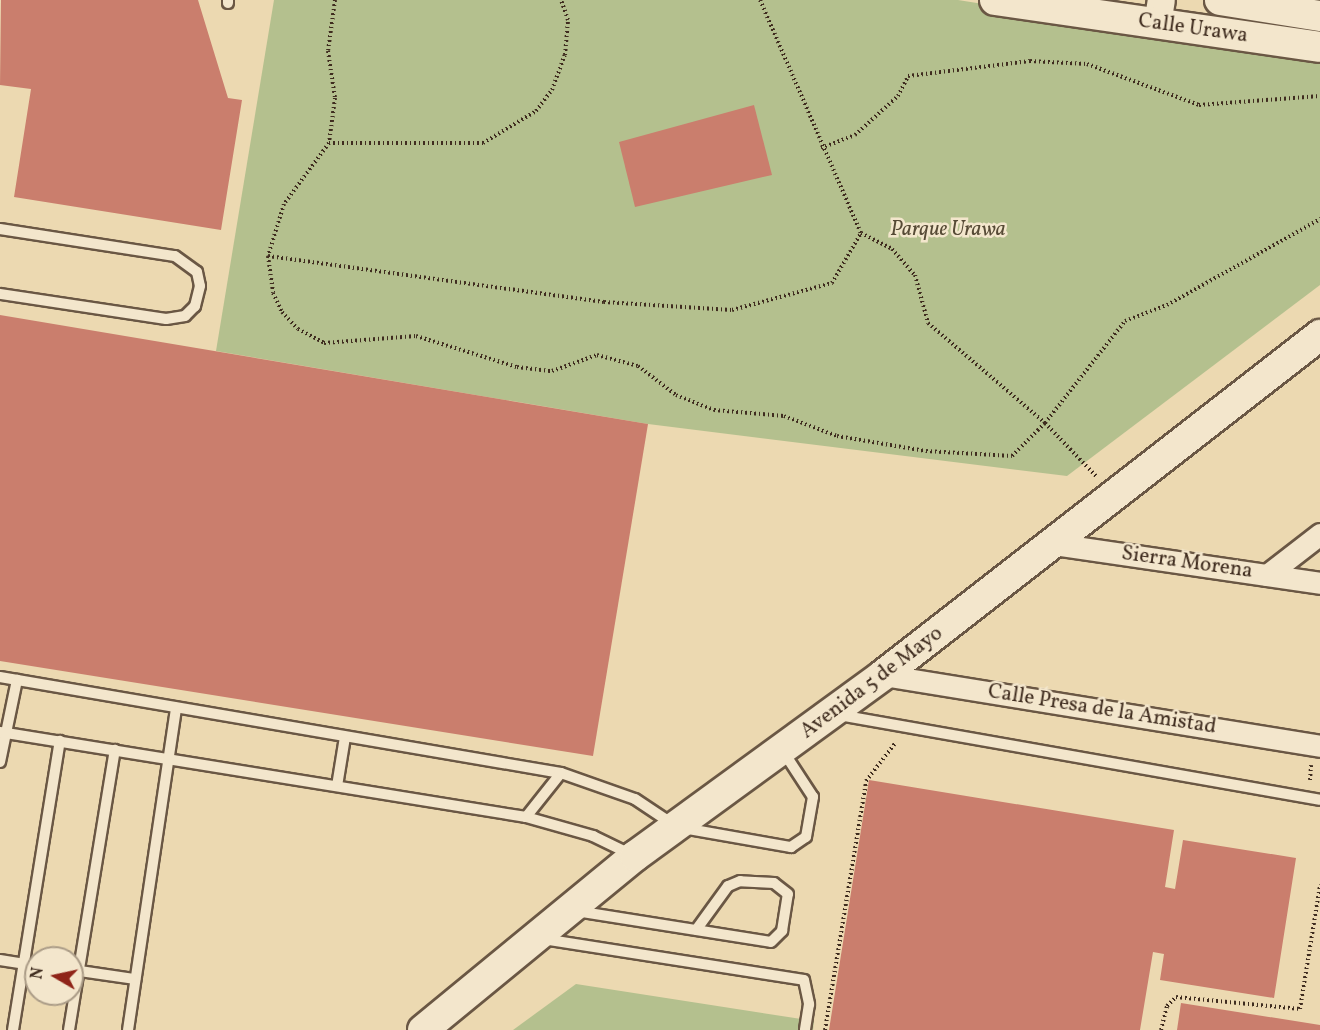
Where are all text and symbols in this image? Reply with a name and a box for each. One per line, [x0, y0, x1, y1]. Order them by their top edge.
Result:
street label: Calle Urawa [1137, 9, 1249, 49]
park label: Parque Urawa [890, 217, 1006, 243]
street label: Sierra Morena [1120, 541, 1254, 585]
street label: Avenida 5 de Mayo [796, 621, 948, 745]
street label: Calle Presa de la Amistad [986, 680, 1218, 740]
north arrow [24, 946, 84, 1006]
text: N [26, 966, 50, 981]

